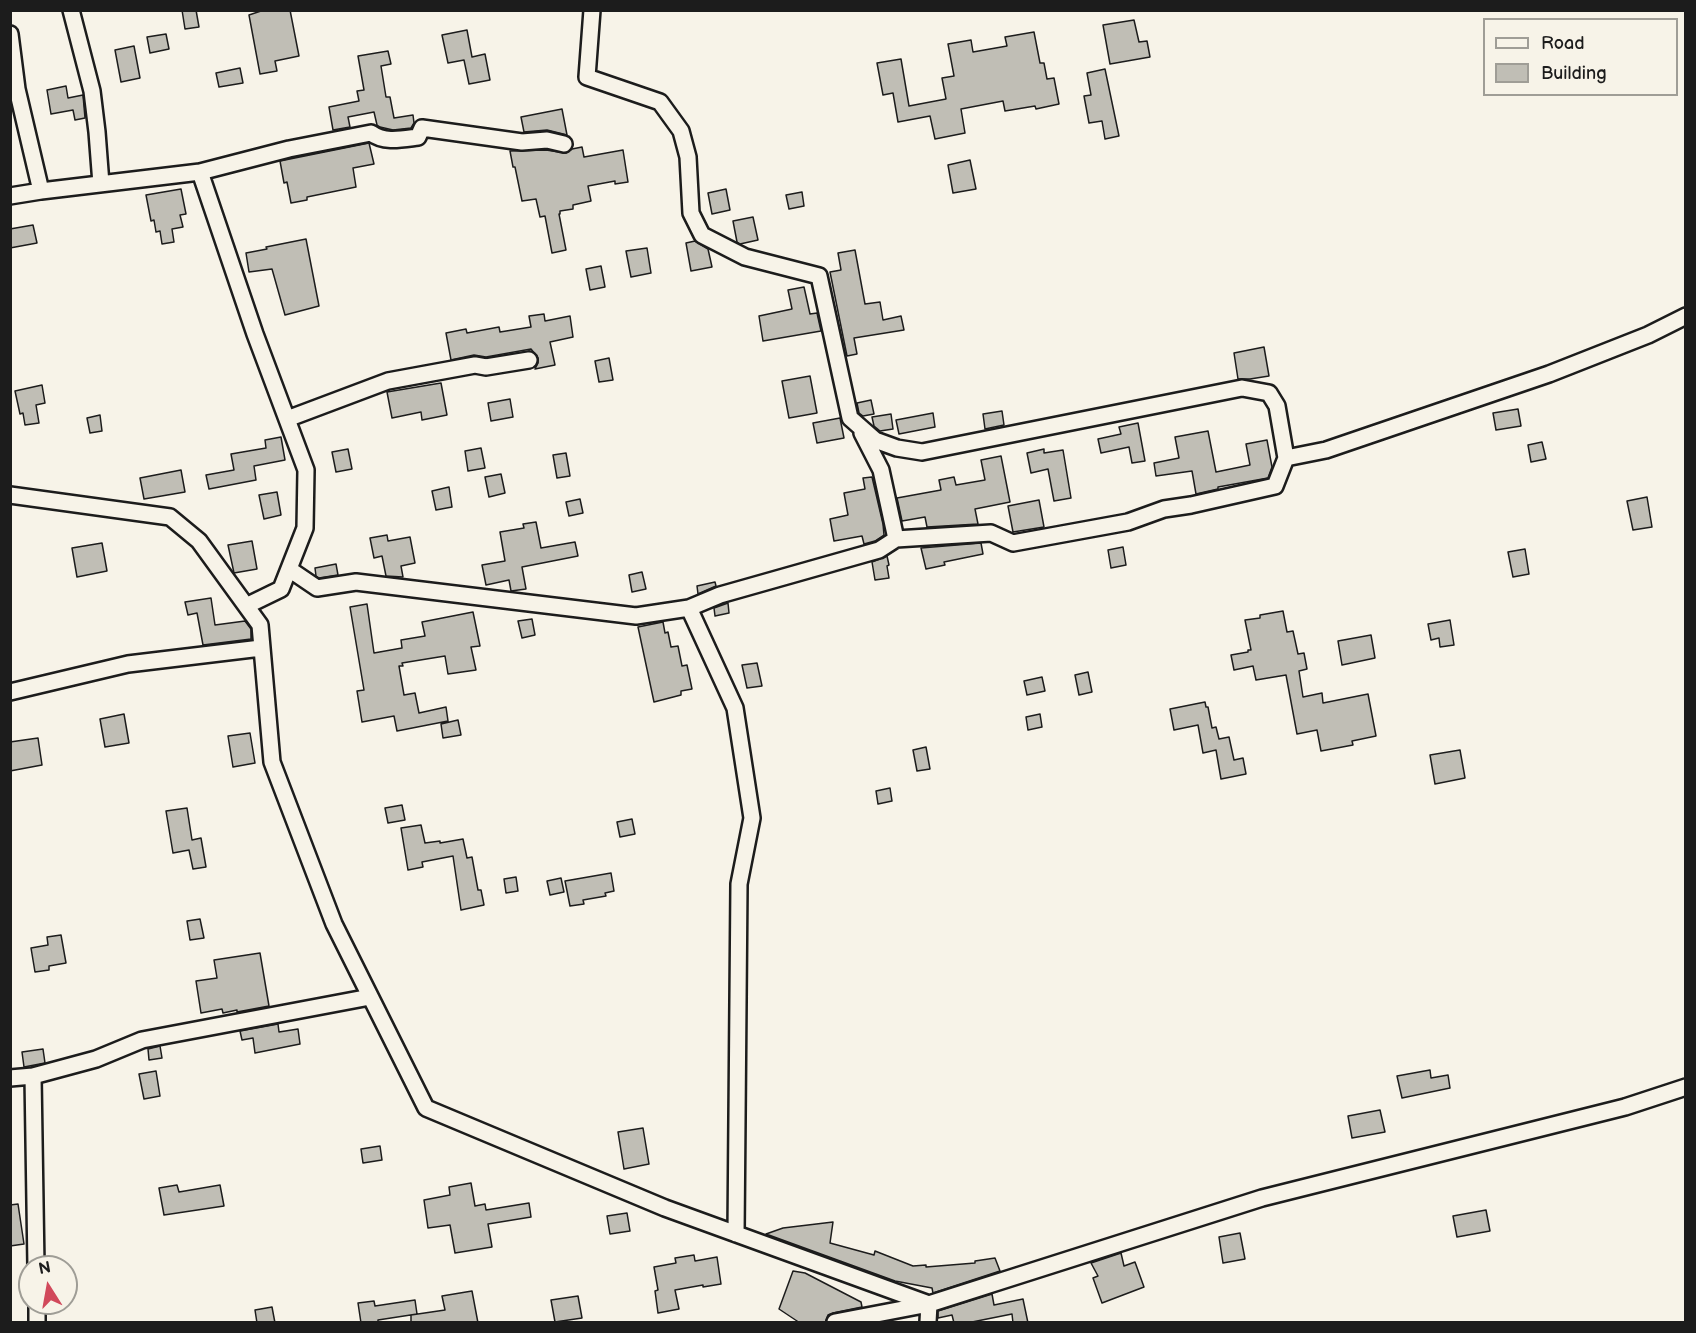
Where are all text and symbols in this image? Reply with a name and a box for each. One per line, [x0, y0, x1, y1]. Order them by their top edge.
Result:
legend [1483, 18, 1678, 96]
text: Road [1541, 33, 1585, 54]
text: Building [1541, 63, 1607, 84]
north arrow [18, 1255, 78, 1315]
text: N [37, 1258, 53, 1279]

